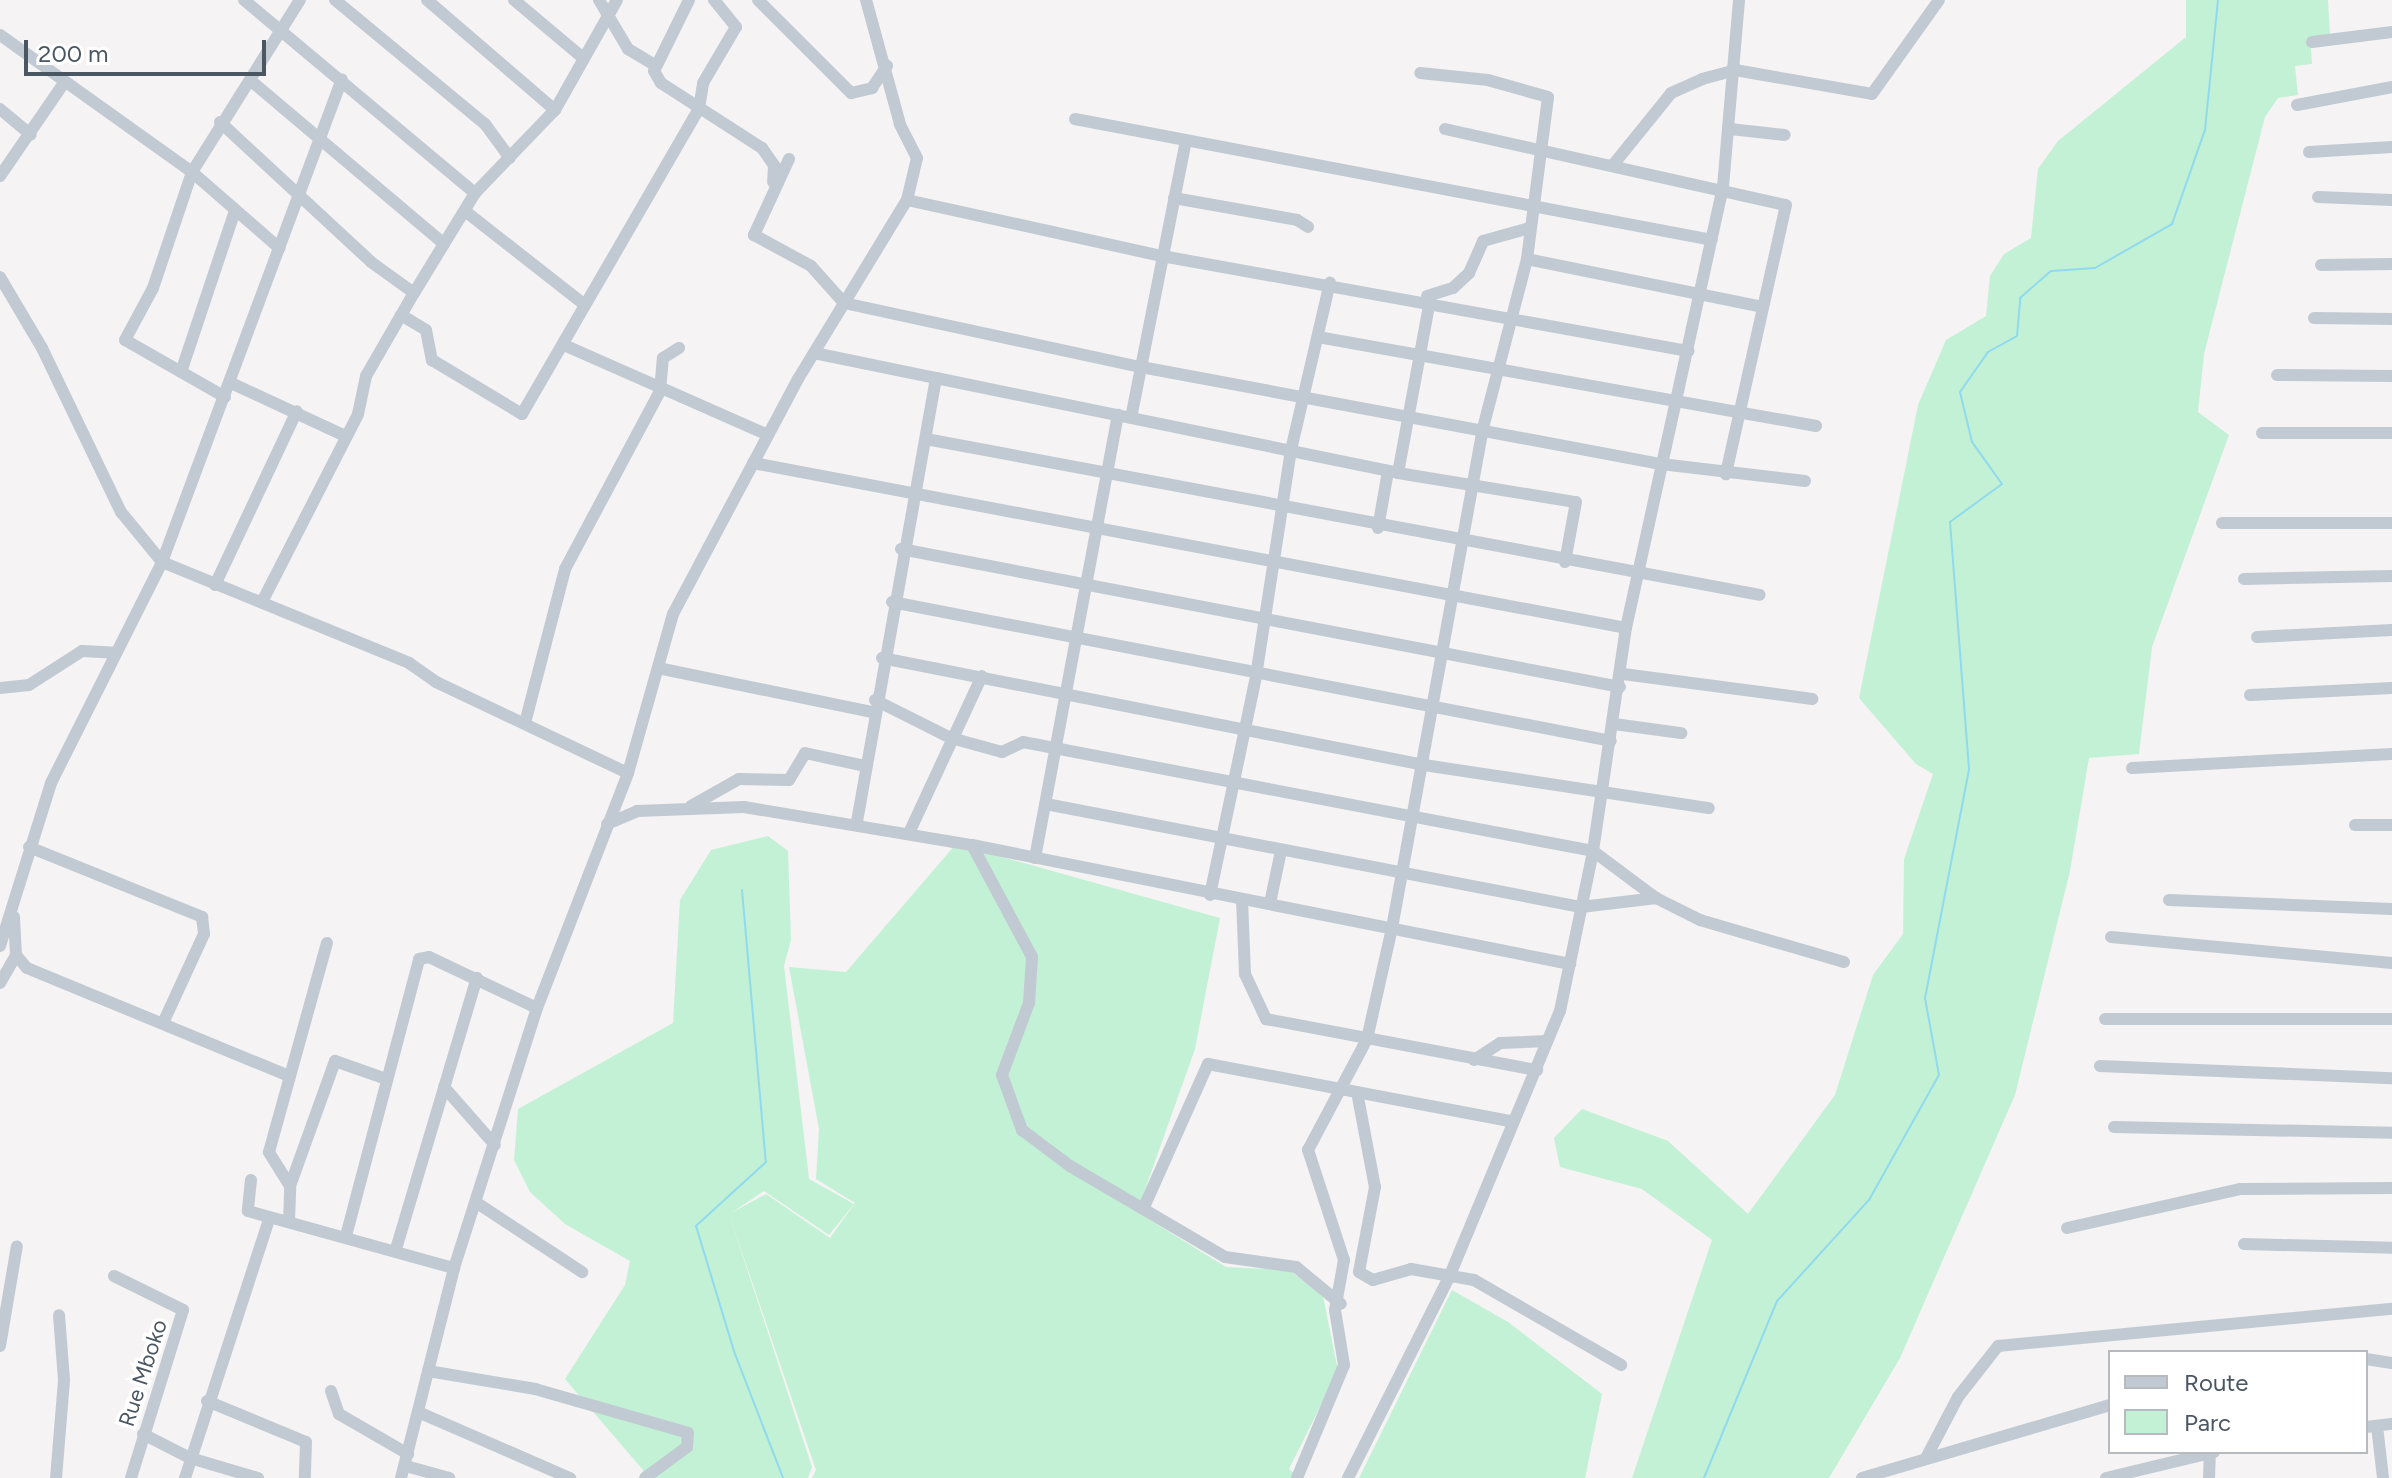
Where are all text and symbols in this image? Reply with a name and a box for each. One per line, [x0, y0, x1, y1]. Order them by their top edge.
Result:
scale bar [28, 24, 270, 74]
text: 200 m [38, 39, 109, 68]
street label: Rue Mboko [113, 1316, 173, 1430]
legend [2108, 1350, 2368, 1454]
text: Route [2184, 1368, 2248, 1397]
text: Parc [2184, 1408, 2231, 1437]

